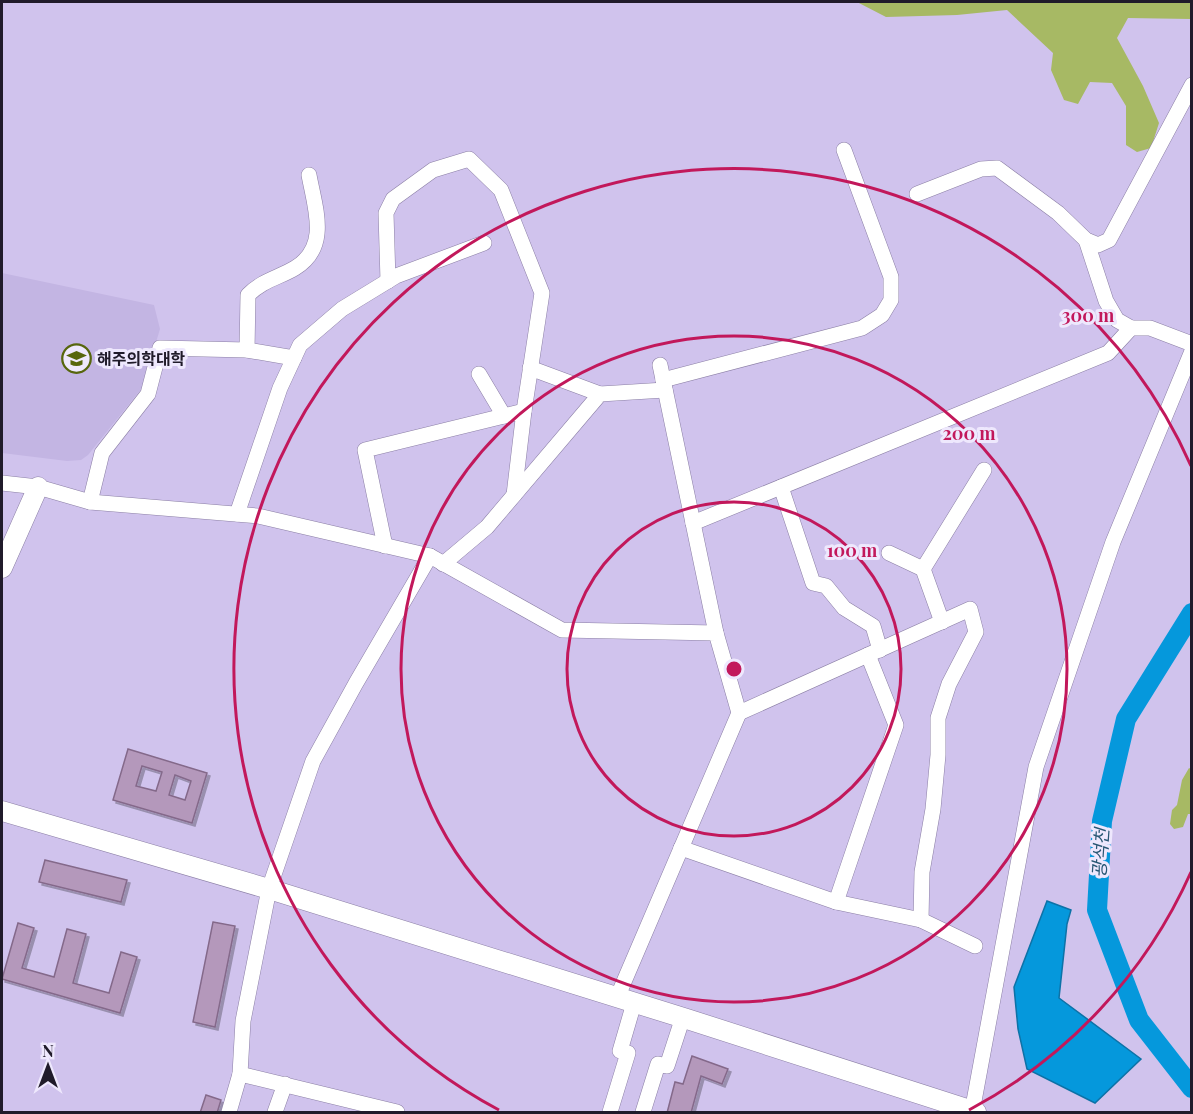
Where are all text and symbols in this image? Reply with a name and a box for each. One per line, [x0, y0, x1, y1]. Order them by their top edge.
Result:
text: 300 m [1062, 303, 1115, 327]
school or university icon: 해주의학대학 [60, 342, 92, 374]
place label: 해주의학대학 [97, 348, 186, 369]
text: 200 m [942, 421, 996, 445]
text: 100 m [827, 538, 878, 562]
centre of rings [724, 659, 744, 679]
water label: 광석천 [1086, 825, 1114, 879]
north arrow [18, 1036, 78, 1096]
text: N [42, 1040, 54, 1061]

